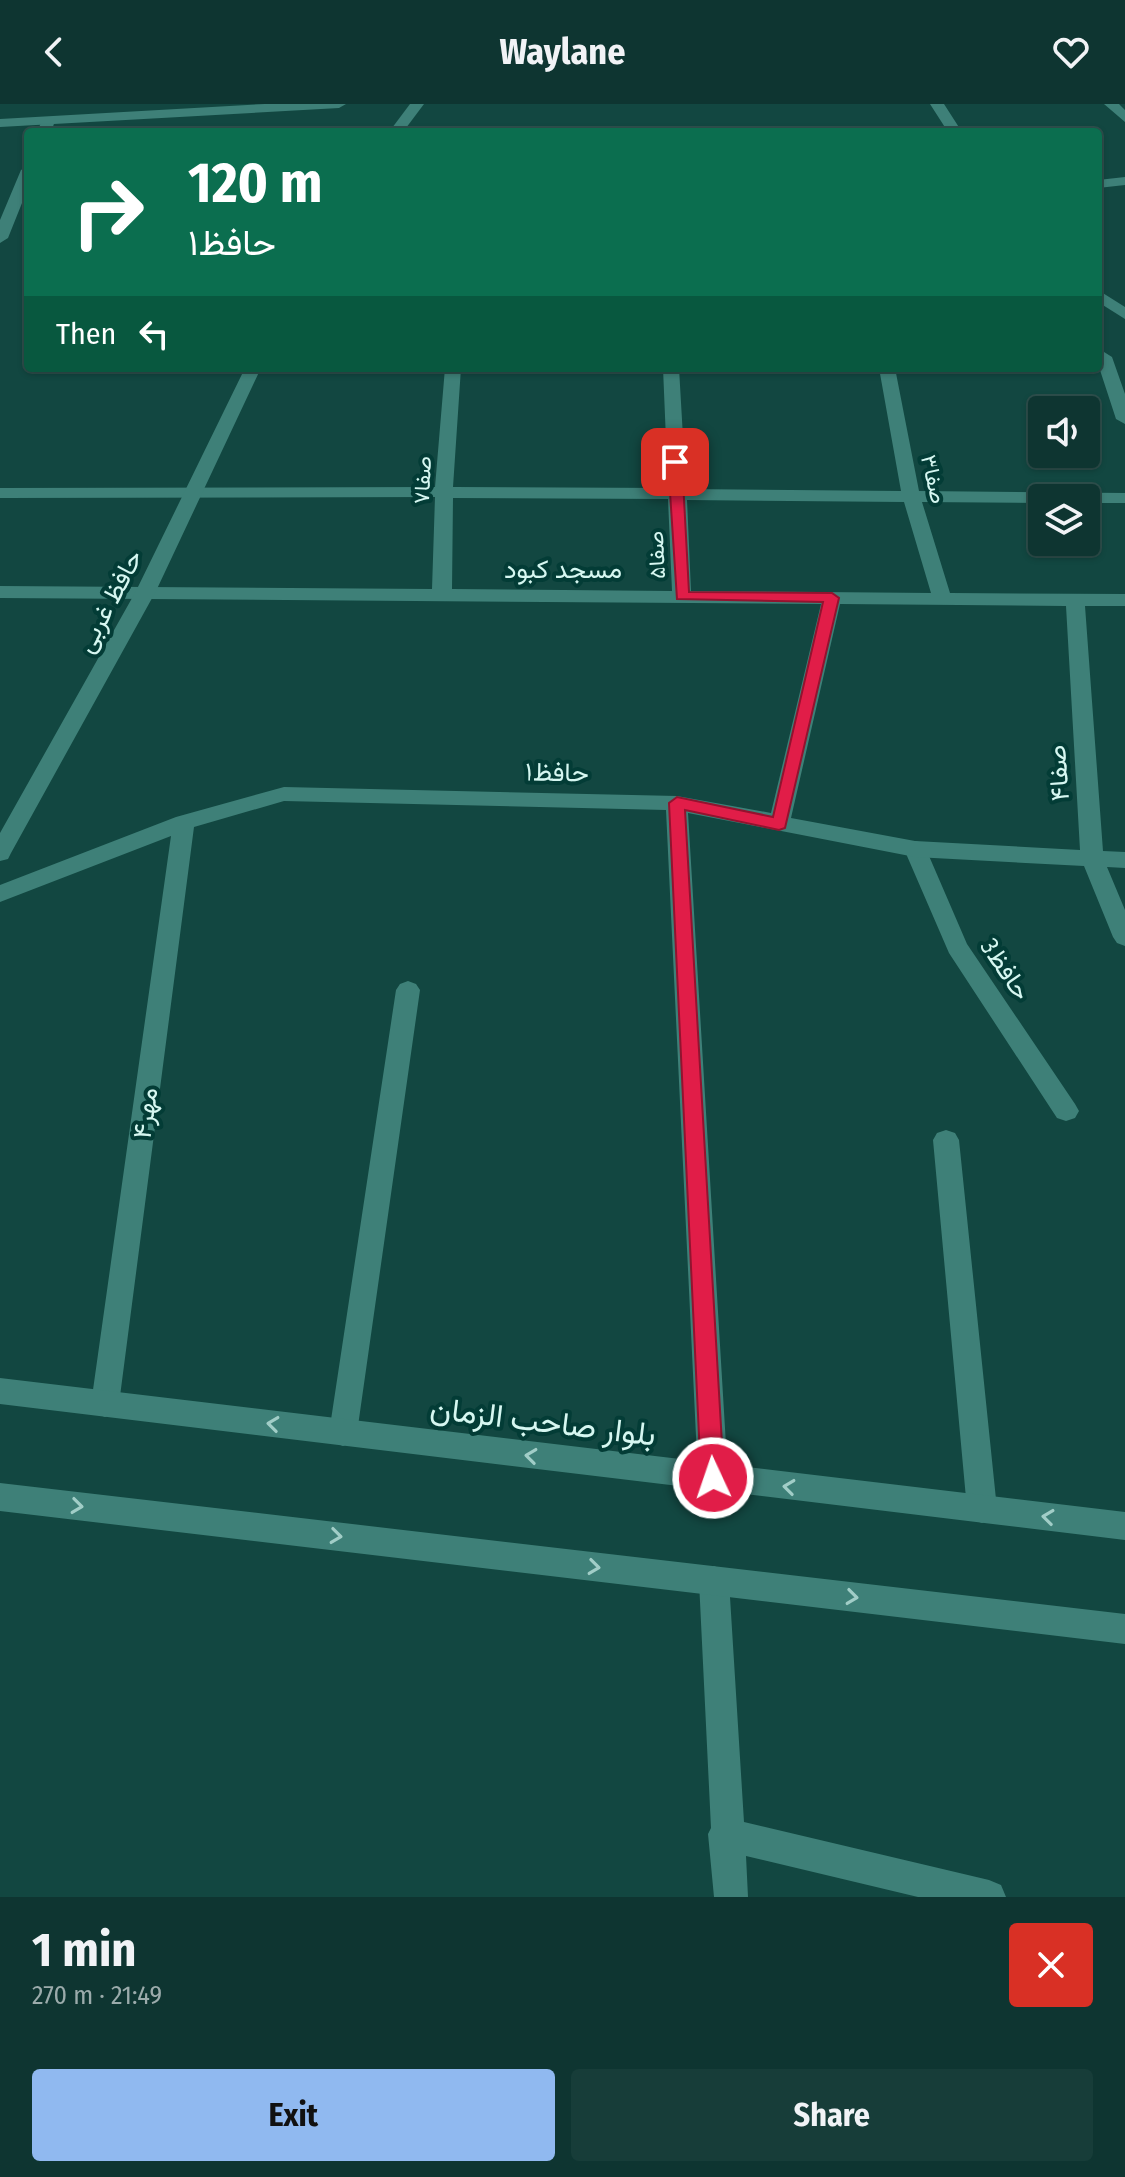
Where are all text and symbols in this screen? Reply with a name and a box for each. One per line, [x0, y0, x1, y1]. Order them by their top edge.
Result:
icon: back [32, 30, 76, 74]
text: Waylane [500, 30, 625, 74]
icon: heart [1049, 30, 1093, 74]
text: 120 m [188, 150, 323, 217]
icon: right [56, 160, 160, 264]
text: حافظ۱ [188, 221, 276, 265]
icon: left [132, 312, 176, 356]
text: Then [56, 316, 116, 352]
map controls [1028, 396, 1100, 556]
button: sound [1028, 396, 1100, 468]
pin [641, 428, 709, 496]
icon: arrive [653, 440, 697, 484]
street label: صفا۳ [915, 452, 952, 506]
street label: صفا۷ [408, 455, 437, 505]
button: layers [1028, 484, 1100, 556]
street label: صفا۵ [642, 530, 671, 580]
street label: حافظ غربی [69, 545, 149, 658]
street label: مسجد کبود [504, 554, 622, 585]
street label: صفا۴ [1041, 744, 1076, 802]
street label: حافظ۱ [525, 756, 589, 789]
street label: حافظ3 [974, 933, 1037, 1006]
street label: مهر۴ [127, 1085, 164, 1141]
street label: بلوار صاحب الزمان [428, 1388, 658, 1455]
one-way arrow [266, 1416, 279, 1433]
position arrow [671, 1436, 755, 1520]
one-way arrow [524, 1447, 537, 1464]
one-way arrow [782, 1478, 795, 1495]
one-way arrow [71, 1497, 84, 1514]
one-way arrow [1041, 1509, 1054, 1526]
one-way arrow [330, 1528, 343, 1545]
one-way arrow [588, 1558, 601, 1575]
one-way arrow [845, 1588, 859, 1605]
text: 1 min [32, 1921, 137, 1979]
button: close [1009, 1923, 1093, 2007]
text: 270 m · 21:49 [32, 1980, 162, 2011]
button: Exit [32, 2069, 555, 2161]
button: Share [571, 2069, 1093, 2161]

